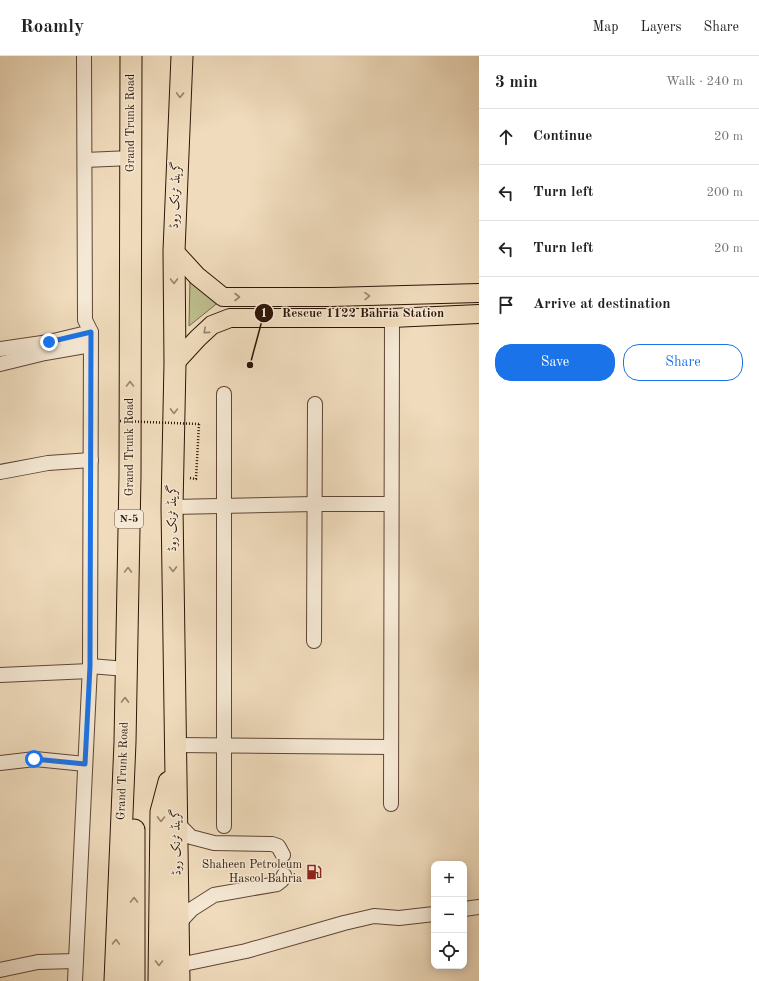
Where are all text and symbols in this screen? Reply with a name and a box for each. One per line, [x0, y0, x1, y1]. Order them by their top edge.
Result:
text: Roamly [20, 18, 84, 37]
text: Map [593, 20, 619, 34]
text: Layers [641, 20, 682, 34]
text: Share [704, 20, 739, 34]
street label: Grand Trunk Road [125, 74, 137, 172]
text: 3 min [495, 74, 538, 91]
text: Walk · 240 m [666, 75, 743, 88]
one-way arrow [176, 92, 185, 98]
icon: ahead [495, 126, 517, 148]
text: Continue [533, 129, 592, 144]
text: 20 m [714, 130, 743, 143]
street label: گرینڈ ٹرنک روڈ [166, 161, 184, 229]
icon: left [495, 182, 517, 204]
text: Turn left [533, 185, 593, 200]
text: 200 m [706, 186, 743, 199]
icon: left [495, 238, 517, 260]
text: Turn left [533, 241, 593, 256]
text: 20 m [714, 242, 743, 255]
one-way arrow [170, 278, 178, 284]
one-way arrow [364, 292, 370, 300]
one-way arrow [234, 293, 240, 301]
icon: arrive [495, 294, 517, 316]
text: Arrive at destination [533, 297, 671, 312]
callout: Rescue 1122 Bahria Station [254, 300, 453, 325]
text: Rescue 1122 Bahria Station [282, 307, 444, 320]
text: 1 [261, 308, 267, 320]
one-way arrow [203, 327, 210, 334]
route end [40, 333, 58, 351]
button: Save [495, 344, 615, 381]
button: Share [623, 344, 743, 381]
one-way arrow [126, 381, 134, 387]
street label: Grand Trunk Road [124, 398, 136, 496]
one-way arrow [170, 408, 178, 414]
street label: گرینڈ ٹرنک روڈ [164, 484, 180, 552]
road number: N-5 [115, 510, 143, 528]
one-way arrow [169, 566, 177, 572]
one-way arrow [124, 567, 132, 573]
one-way arrow [121, 697, 130, 703]
street label: Grand Trunk Road [115, 722, 131, 820]
route start [25, 750, 43, 768]
street label: گرینڈ ٹرنک روڈ [167, 808, 185, 876]
one-way arrow [157, 816, 165, 822]
place label: Shaheen Petroleum Hascol Bahria [202, 859, 302, 885]
map controls [431, 861, 467, 969]
button: + [431, 861, 467, 897]
fuel station icon: Shaheen Petroleum Hascol Bahria [305, 863, 323, 881]
one-way arrow [130, 897, 138, 903]
button: − [431, 897, 467, 933]
button: locate [431, 933, 467, 969]
one-way arrow [112, 939, 120, 945]
one-way arrow [155, 960, 164, 966]

